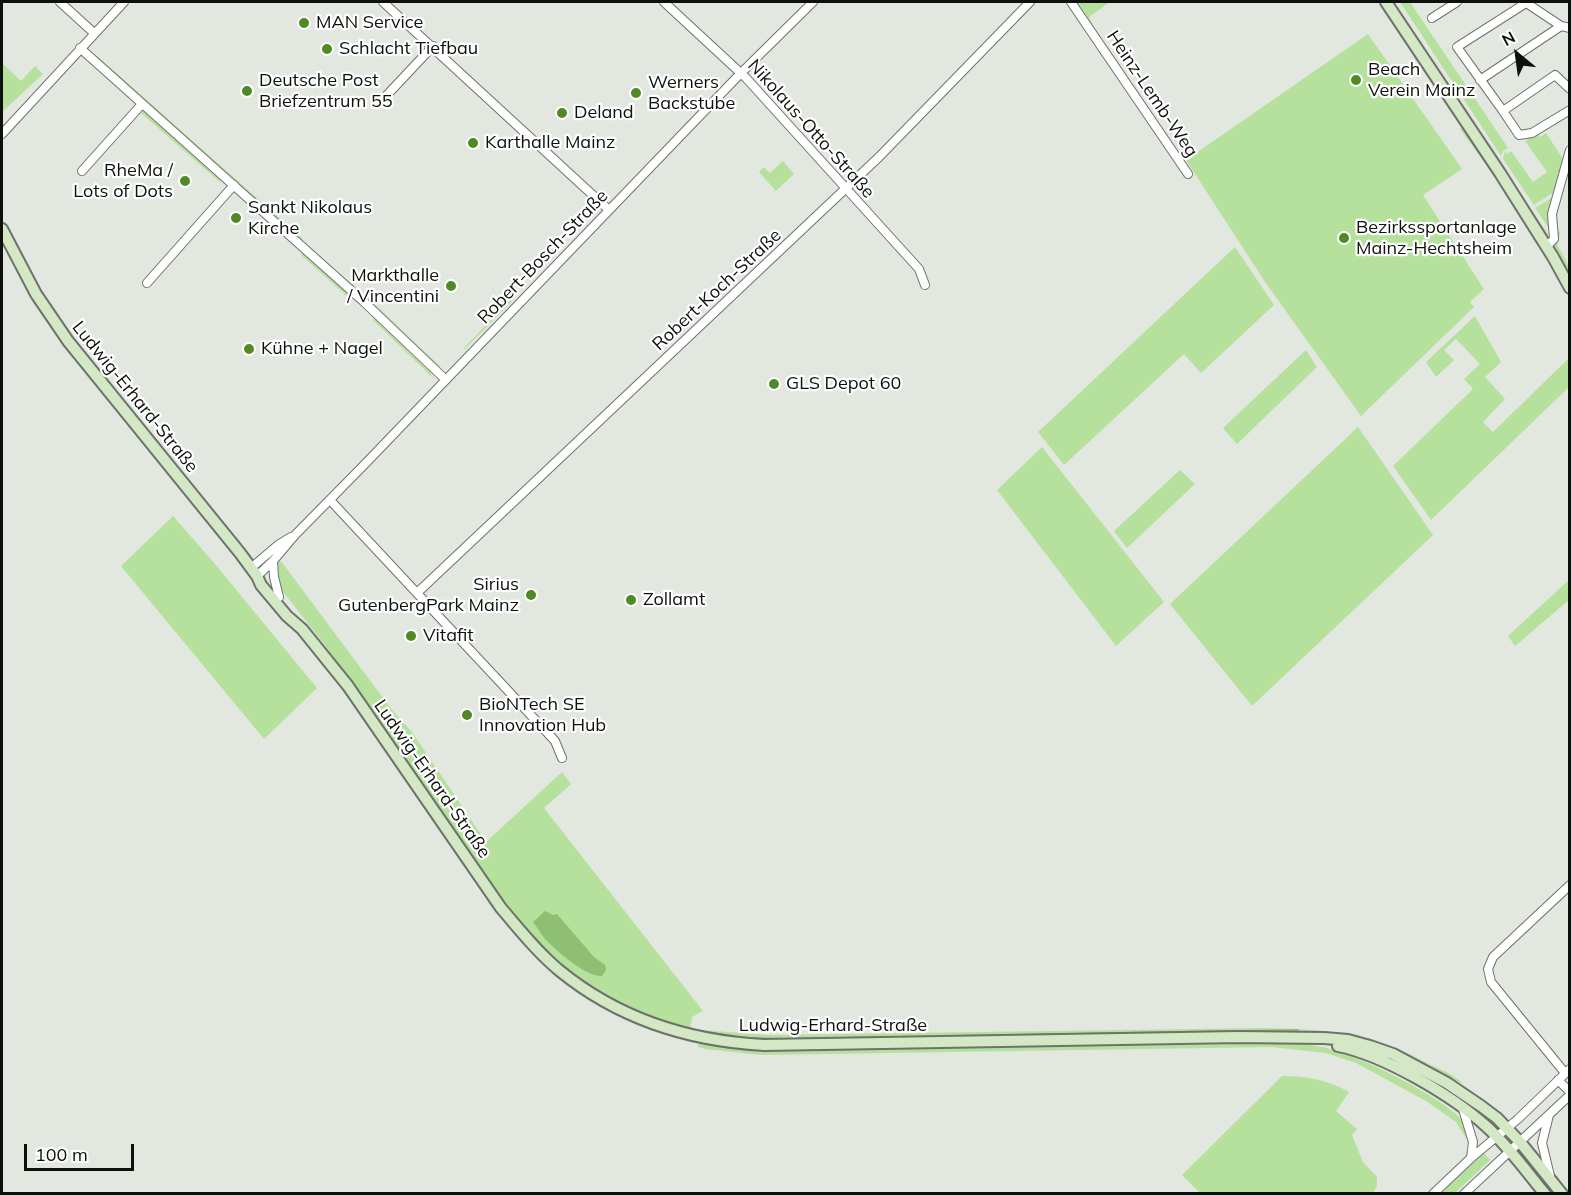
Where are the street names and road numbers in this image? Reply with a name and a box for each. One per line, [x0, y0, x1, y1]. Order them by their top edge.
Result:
street label: Heinz-Lemb-Weg [1102, 27, 1202, 161]
street label: Nikolaus-Otto-Straße [743, 55, 879, 203]
street label: Robert-Bosch-Straße [473, 185, 613, 329]
street label: Robert-Koch-Straße [648, 225, 786, 355]
street label: Ludwig-Erhard-Straße [67, 317, 203, 477]
street label: Ludwig-Erhard-Straße [369, 696, 495, 862]
street label: Ludwig-Erhard-Straße [739, 1015, 927, 1037]

